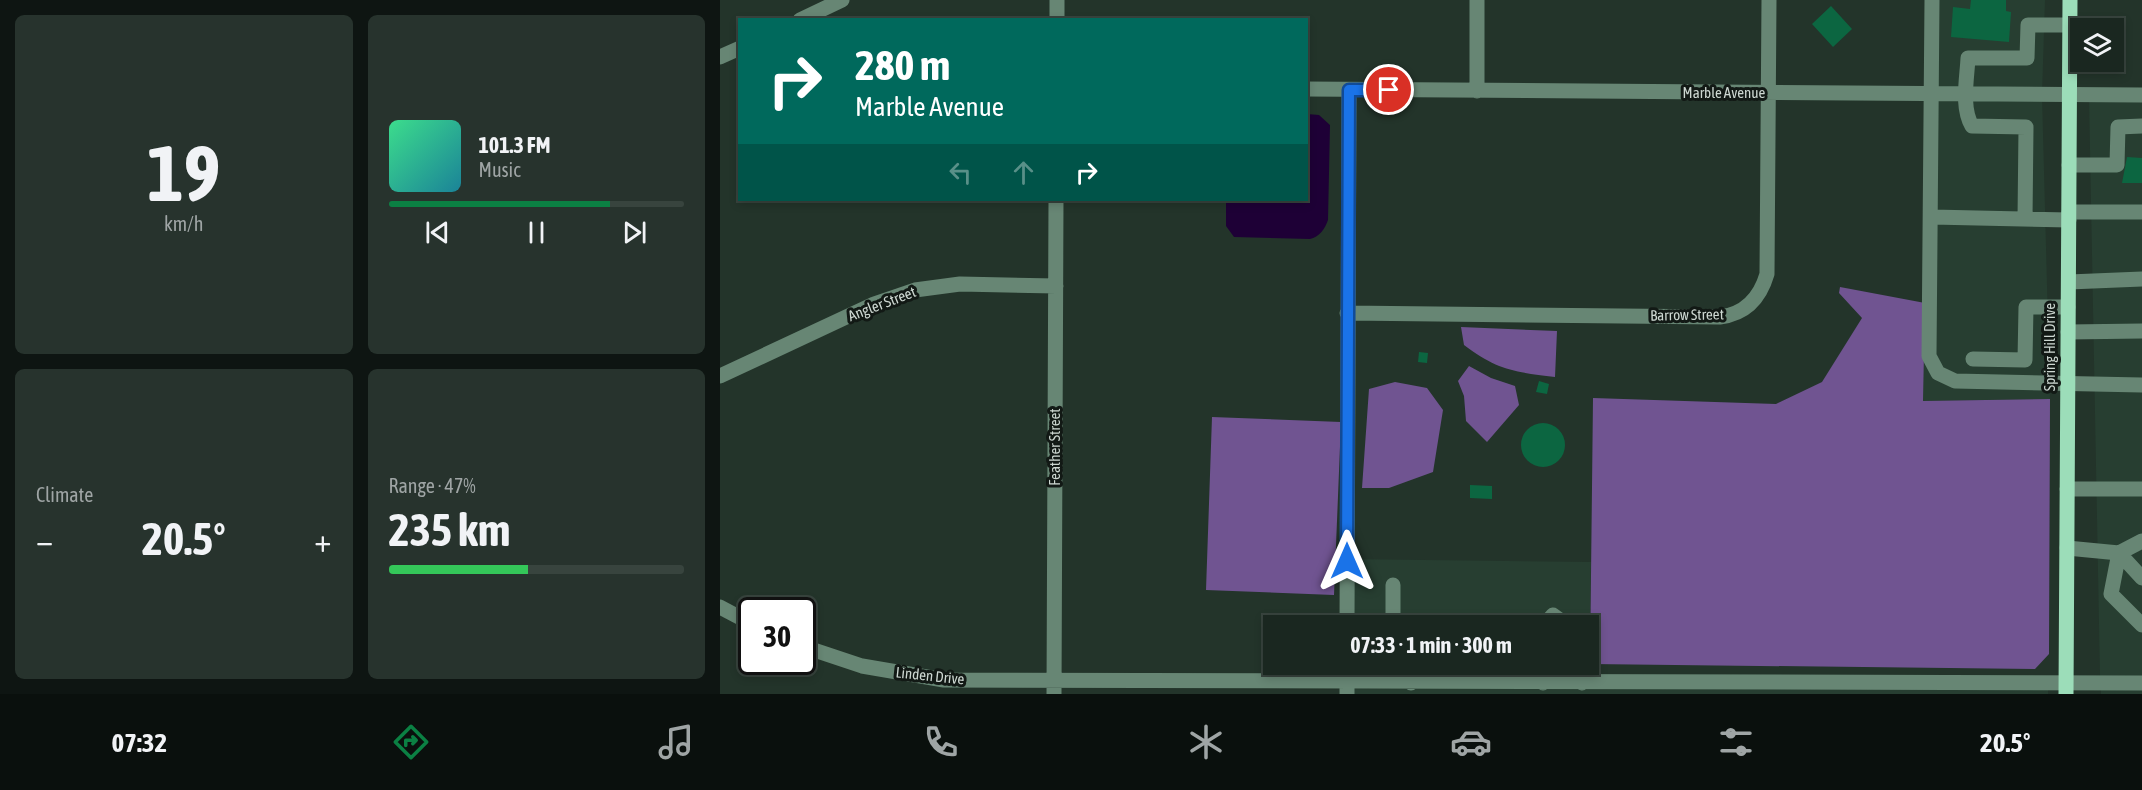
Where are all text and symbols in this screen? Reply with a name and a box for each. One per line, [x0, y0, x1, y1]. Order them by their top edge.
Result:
map controls [2070, 18, 2124, 72]
button: layers [2070, 18, 2124, 72]
text: 280 m [855, 41, 950, 89]
icon: right [756, 42, 834, 120]
pin [1363, 64, 1414, 115]
icon: arrive [1372, 73, 1405, 106]
street label: Marble Avenue [1683, 84, 1766, 101]
text: Marble Avenue [855, 91, 1004, 122]
text: 19 [147, 128, 220, 218]
text: 101.3 FM [479, 132, 550, 158]
icon: left [944, 156, 977, 189]
icon: ahead [1007, 156, 1040, 189]
icon: right [1070, 156, 1103, 189]
text: Music [479, 158, 521, 181]
text: km/h [164, 212, 204, 235]
icon: previous [421, 216, 454, 249]
icon: pause [520, 216, 553, 249]
icon: next [618, 216, 651, 249]
street label: Angler Street [846, 283, 918, 324]
street label: Spring Hill Drive [2041, 303, 2058, 391]
street label: Barrow Street [1650, 305, 1724, 324]
street label: Feather Street [1046, 408, 1063, 486]
text: Range · 47% [389, 474, 476, 497]
text: Climate [36, 483, 93, 506]
text: 235 km [389, 504, 510, 556]
text: 20.5° [142, 513, 226, 565]
text: − [36, 521, 53, 559]
text: + [314, 521, 331, 559]
position arrow [1315, 529, 1379, 593]
speed limit sign: 30 [738, 597, 816, 675]
text: 07:33 · 1 min · 300 m [1350, 632, 1512, 658]
street label: Linden Drive [895, 663, 965, 688]
icon: directions [390, 721, 432, 763]
icon: music [655, 721, 697, 763]
icon: phone [920, 721, 962, 763]
icon: climate [1185, 721, 1227, 763]
icon: car [1450, 721, 1492, 763]
icon: filters [1715, 721, 1757, 763]
text: 07:32 [112, 727, 167, 758]
text: 20.5° [1980, 727, 2030, 758]

